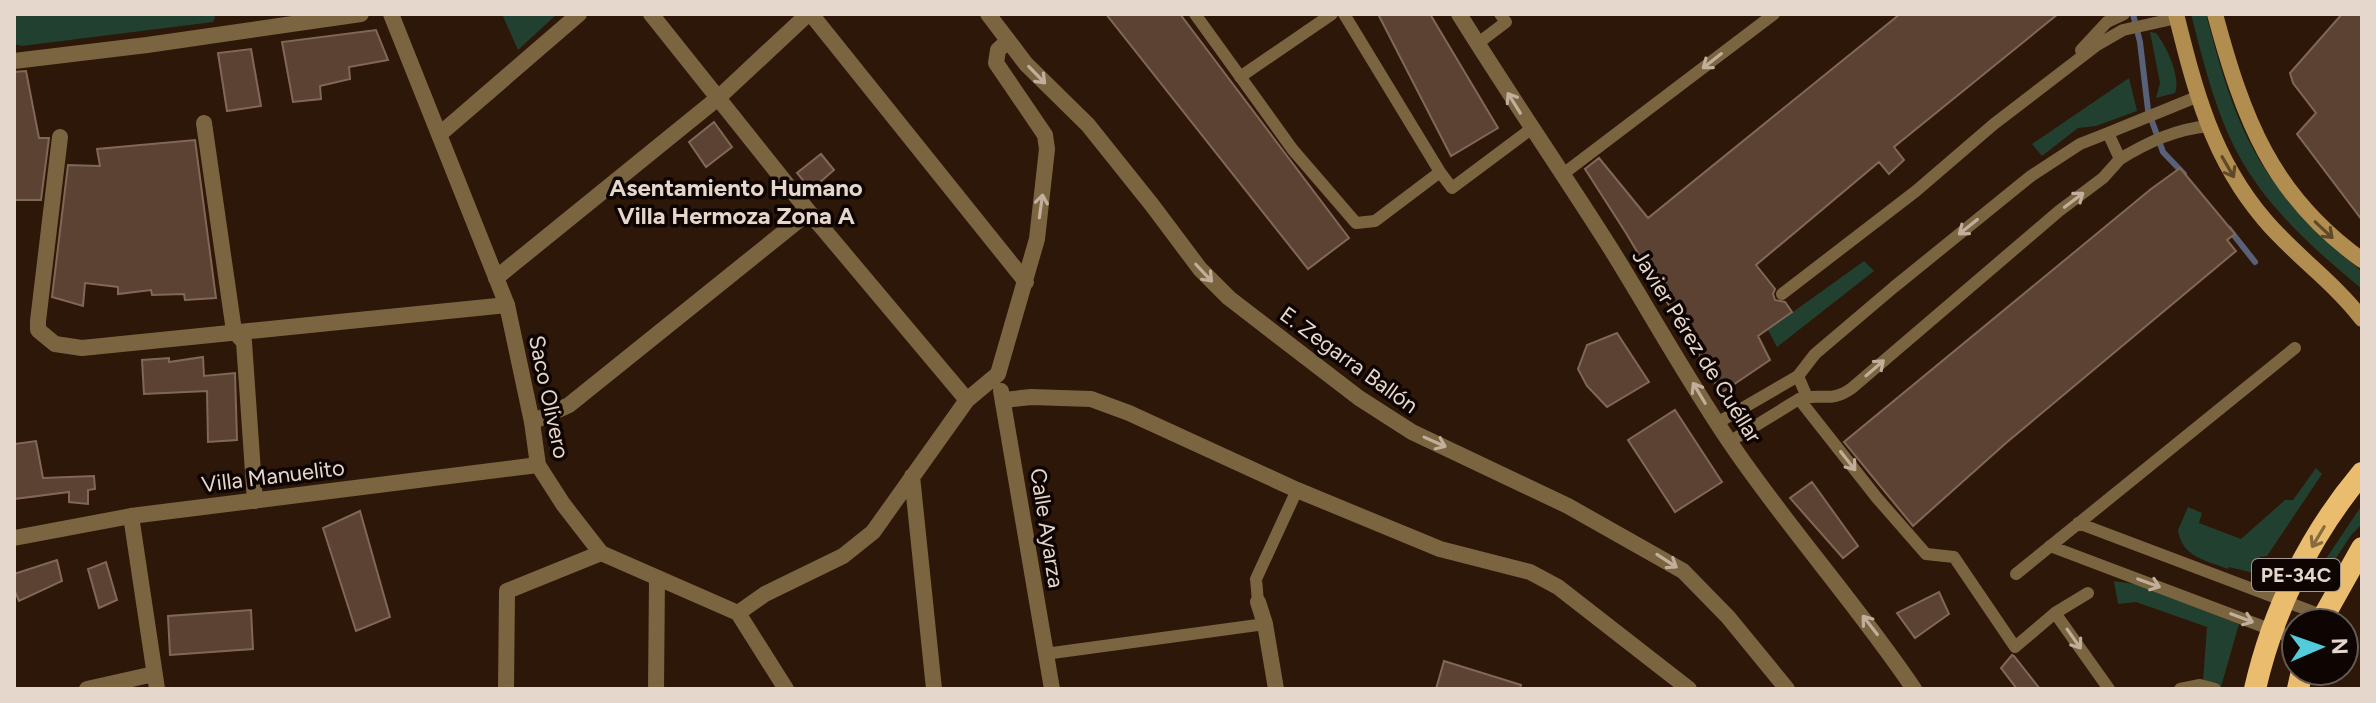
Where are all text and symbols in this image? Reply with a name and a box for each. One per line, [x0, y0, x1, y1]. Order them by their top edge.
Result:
one-way arrow [1702, 53, 1723, 70]
one-way arrow [1027, 65, 1046, 84]
one-way arrow [1506, 92, 1522, 115]
one-way arrow [2220, 155, 2236, 178]
district label: Asentamiento Humano Villa Hermoza Zona A [609, 173, 863, 230]
one-way arrow [2063, 192, 2084, 209]
one-way arrow [1034, 193, 1049, 220]
one-way arrow [1958, 218, 1979, 235]
one-way arrow [2314, 220, 2334, 239]
street label: Javier Pérez de Cuéllar [1626, 244, 1768, 448]
one-way arrow [1195, 263, 1214, 283]
street label: E. Zegarra Ballón [1275, 301, 1423, 419]
street label: Saco Olivero [523, 333, 575, 461]
one-way arrow [1864, 359, 1884, 377]
one-way arrow [1691, 382, 1707, 405]
one-way arrow [1423, 436, 1447, 451]
one-way arrow [1839, 450, 1856, 471]
street label: Villa Manuelito [200, 454, 346, 498]
street label: Calle Ayarza [1024, 466, 1070, 590]
one-way arrow [2309, 525, 2325, 548]
one-way arrow [1655, 552, 1677, 569]
road number: PE-34C [2252, 559, 2340, 591]
one-way arrow [2137, 577, 2161, 591]
north arrow [2280, 607, 2360, 687]
one-way arrow [2229, 612, 2254, 626]
one-way arrow [1861, 615, 1878, 636]
one-way arrow [2066, 627, 2082, 649]
text: N [2326, 637, 2353, 655]

